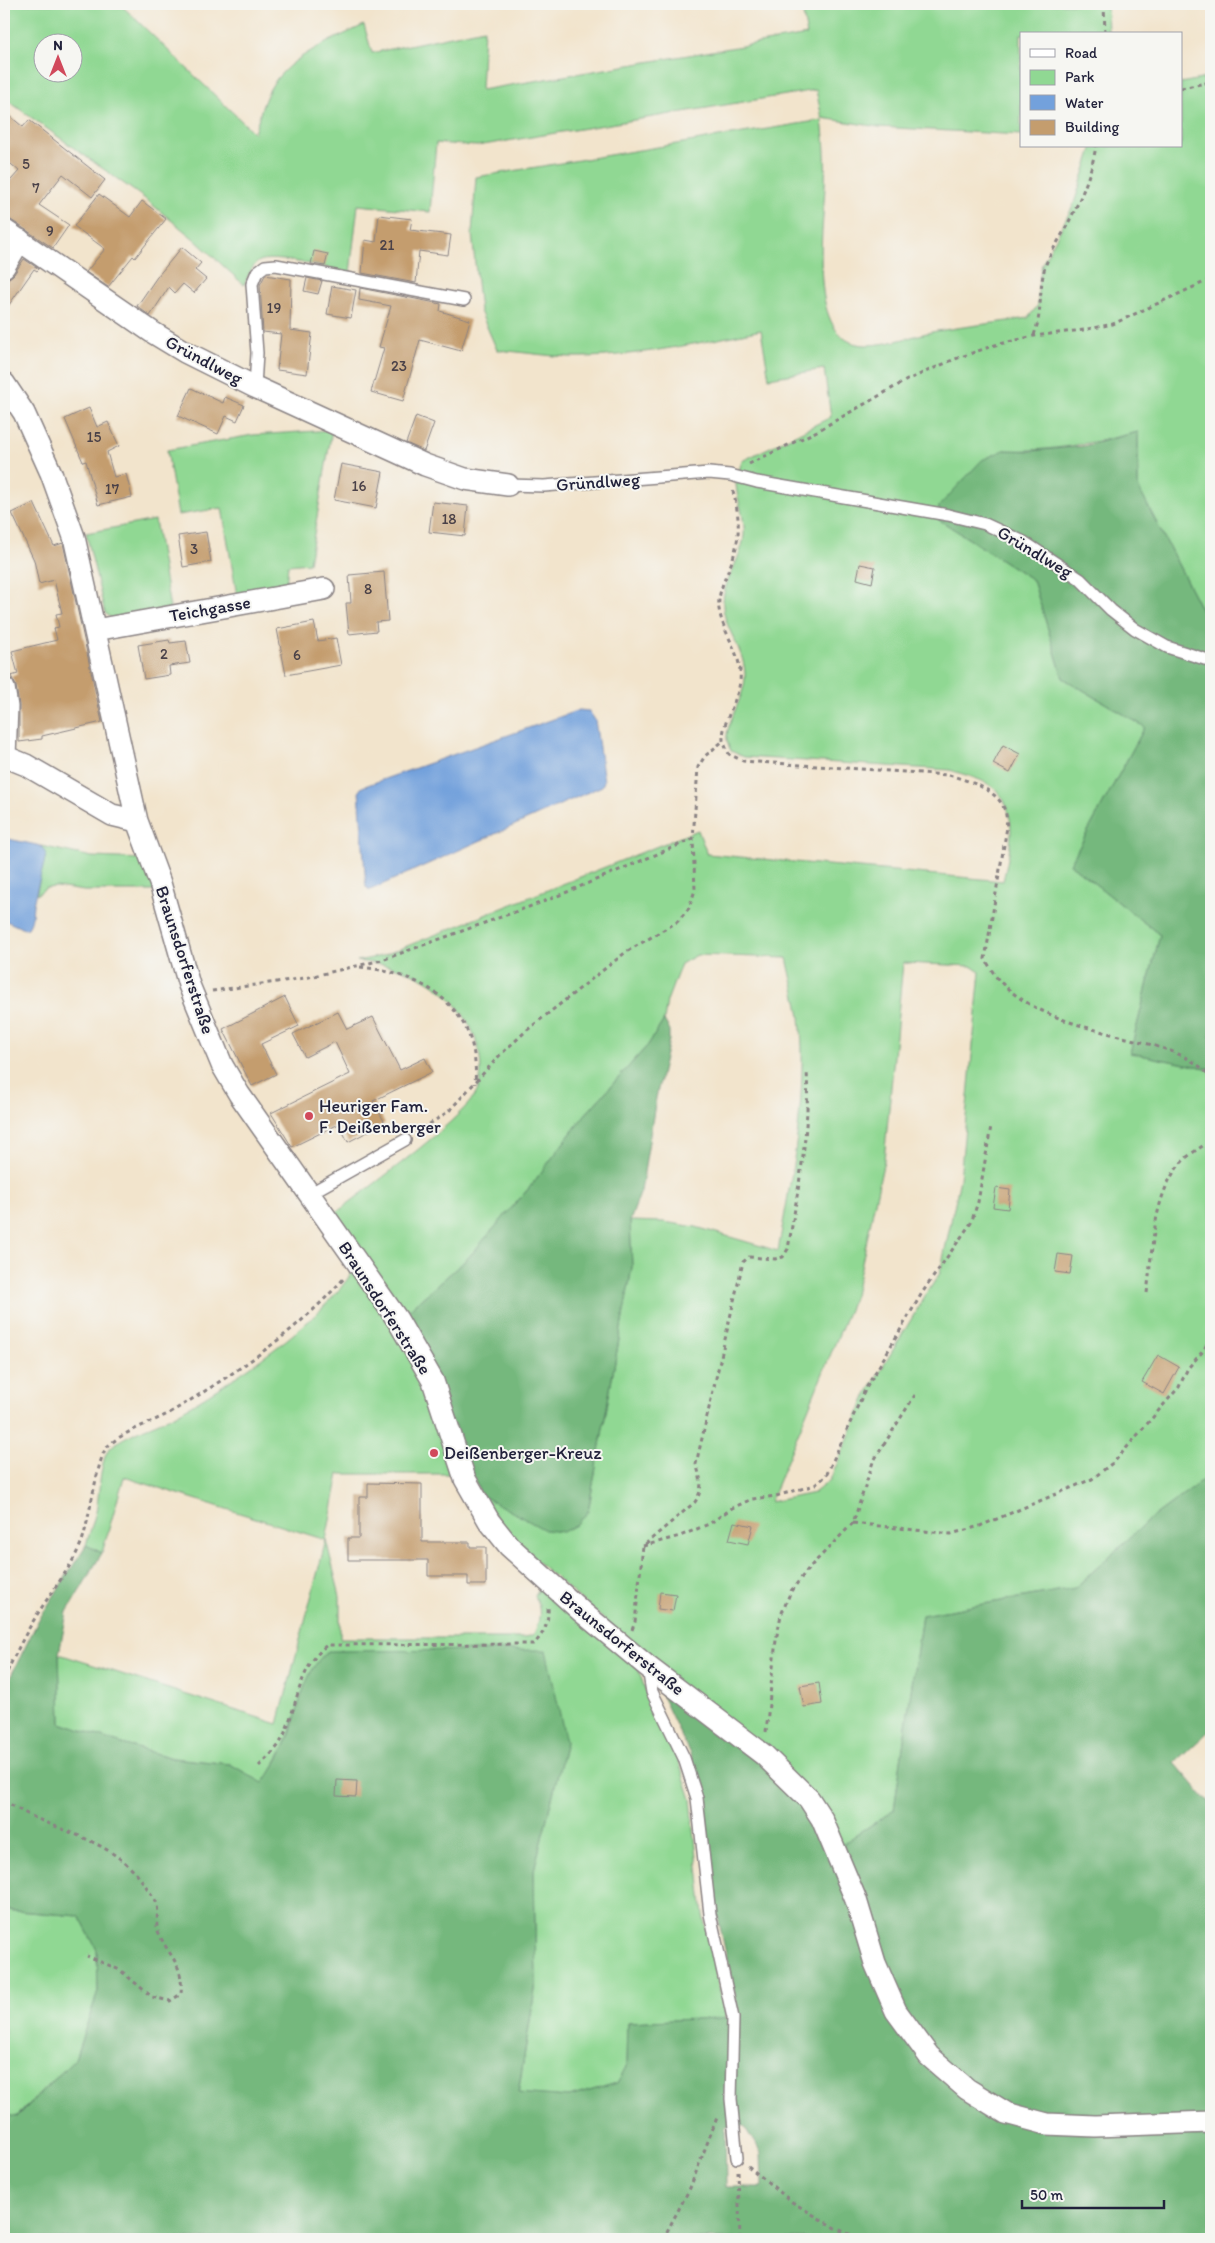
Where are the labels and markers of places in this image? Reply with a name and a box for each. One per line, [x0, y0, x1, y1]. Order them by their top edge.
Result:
place label: Heuriger Fam. F. Deißenberger [319, 1095, 441, 1138]
marker: Heuriger Fam. F. Deißenberger [303, 1110, 315, 1122]
place label: Deißenberger-Kreuz [444, 1442, 602, 1464]
marker: Deißenberger-Kreuz [428, 1447, 440, 1459]

